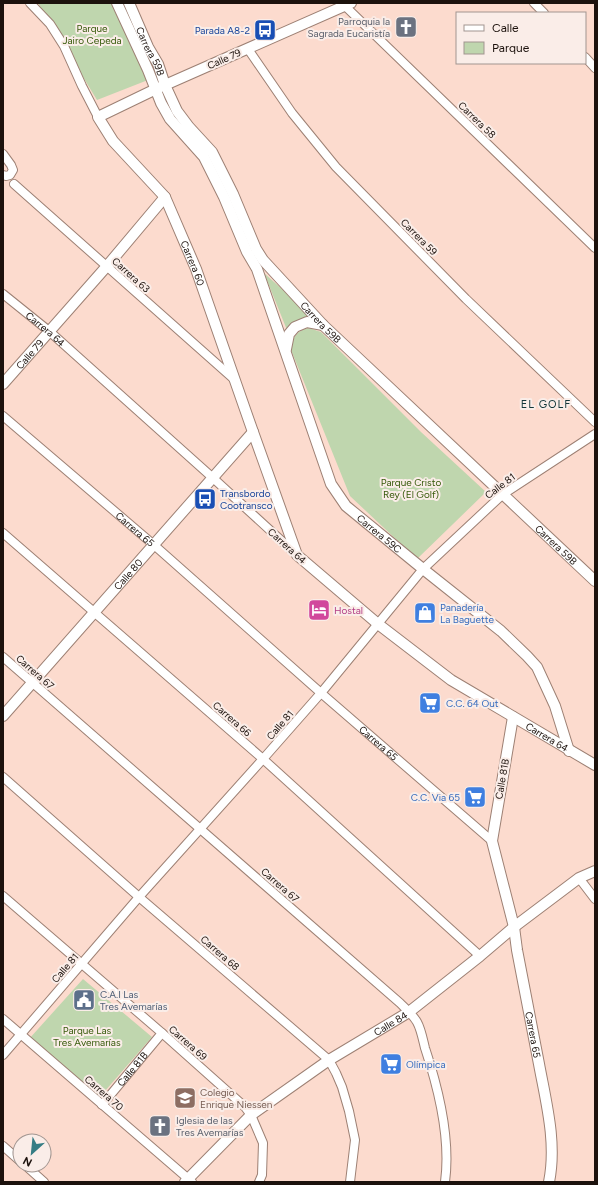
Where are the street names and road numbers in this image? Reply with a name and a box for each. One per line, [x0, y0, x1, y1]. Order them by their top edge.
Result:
street label: Carrera 59B [134, 25, 168, 77]
street label: Calle 79 [205, 46, 243, 72]
street label: Carrera 58 [455, 99, 499, 141]
street label: Carrera 59 [398, 216, 440, 258]
street label: Carrera 60 [178, 238, 208, 287]
street label: Carrera 63 [109, 255, 153, 295]
street label: Carrera 59B [298, 299, 344, 346]
street label: Carrera 64 [23, 309, 68, 349]
street label: Calle 79 [13, 336, 46, 372]
street label: Calle 81 [482, 470, 518, 502]
street label: Carrera 65 [113, 509, 158, 549]
street label: Carrera 59C [354, 511, 405, 556]
street label: Carrera 59B [533, 522, 580, 568]
street label: Carrera 64 [265, 525, 309, 567]
street label: Calle 80 [111, 556, 145, 592]
street label: Carrera 67 [13, 652, 57, 693]
street label: Carrera 66 [210, 699, 254, 739]
street label: Calle 81 [264, 708, 296, 742]
street label: Carrera 64 [523, 719, 571, 754]
street label: Carrera 65 [357, 723, 401, 763]
street label: Calle 81B [492, 758, 512, 800]
street label: Carrera 67 [258, 865, 302, 906]
street label: Carrera 68 [198, 933, 242, 973]
street label: Calle 81 [49, 951, 81, 985]
street label: Calle 84 [371, 1008, 410, 1038]
street label: Carrera 65 [523, 1010, 544, 1059]
street label: Carrera 69 [166, 1023, 210, 1063]
street label: Calle 81B [114, 1049, 150, 1089]
street label: Carrera 70 [82, 1073, 126, 1113]

